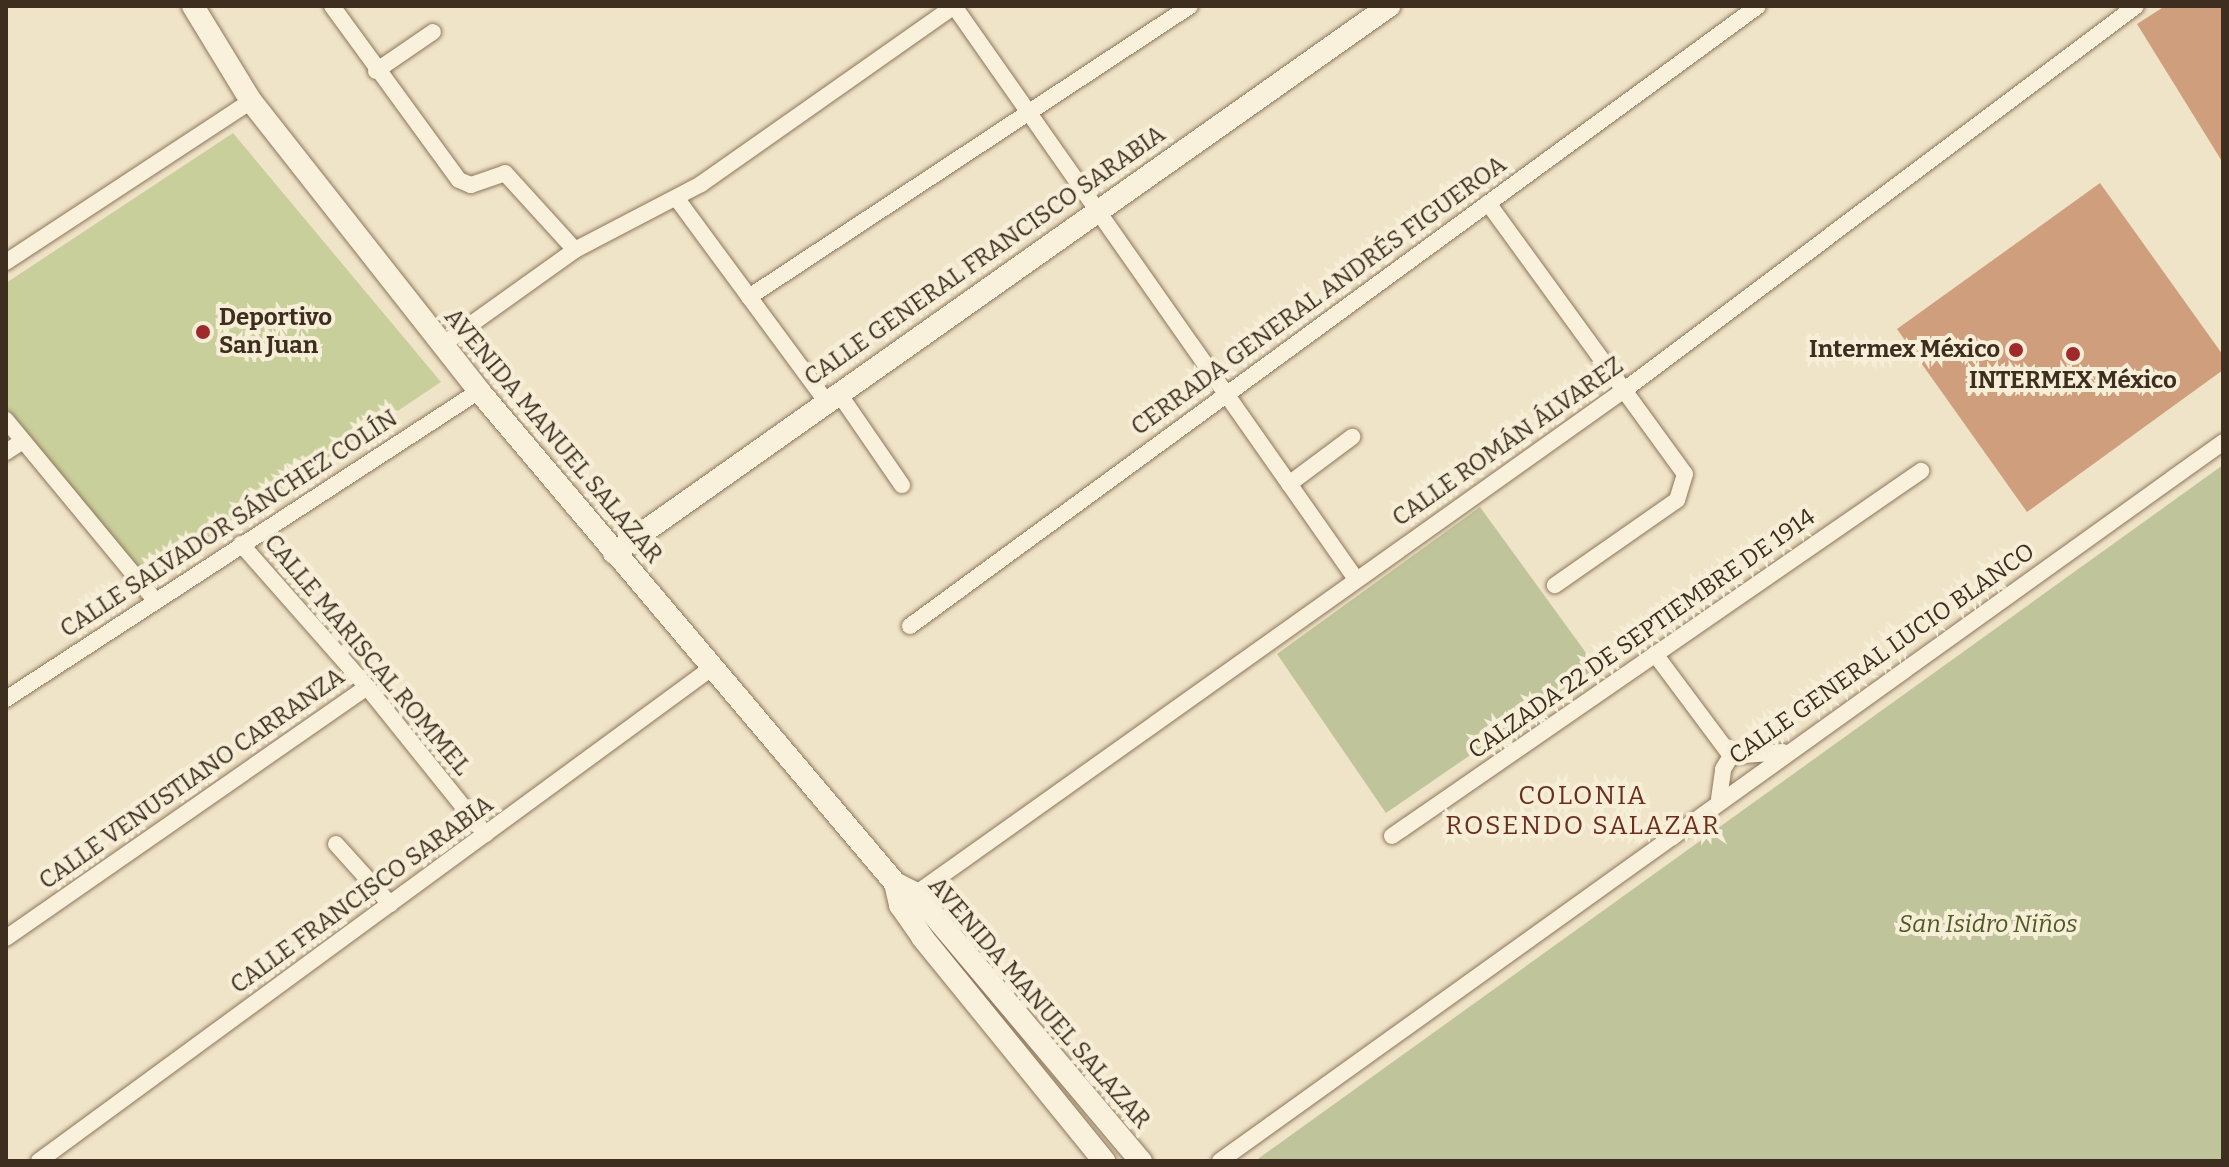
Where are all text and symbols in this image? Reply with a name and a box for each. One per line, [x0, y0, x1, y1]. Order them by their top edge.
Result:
street label: CALLE GENERAL FRANCISCO SARABIA [799, 120, 1171, 392]
street label: CERRADA GENERAL ANDRÉS FIGUEROA [1126, 150, 1512, 442]
street label: AVENIDA MANUEL SALAZAR [438, 303, 668, 569]
place label: Deportivo San Juan [219, 304, 332, 360]
marker: Deportivo San Juan [194, 323, 212, 341]
place label: Intermex México [1809, 336, 2000, 364]
marker: Intermex México [2007, 341, 2025, 359]
marker: INTERMEX México [2064, 345, 2082, 363]
street label: CALLE ROMÁN ÁLVAREZ [1387, 351, 1629, 533]
place label: INTERMEX México [1969, 367, 2177, 395]
street label: CALLE SALVADOR SÁNCHEZ COLÍN [55, 404, 403, 644]
street label: CALZADA 22 DE SEPTIEMBRE DE 1914 [1463, 503, 1821, 765]
street label: CALLE MARISCAL ROMMEL [258, 529, 476, 781]
street label: CALLE GENERAL LUCIO BLANCO [1724, 537, 2040, 771]
street label: CALLE VENUSTIANO CARRANZA [34, 662, 350, 896]
district label: COLONIA ROSENDO SALAZAR [1445, 780, 1721, 842]
street label: CALLE FRANCISCO SARABIA [225, 790, 499, 1000]
street label: AVENIDA MANUEL SALAZAR [922, 871, 1156, 1135]
park label: San Isidro Niños [1899, 911, 2077, 939]

